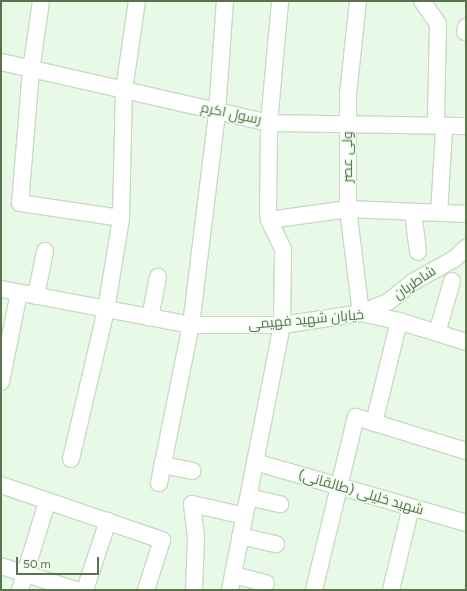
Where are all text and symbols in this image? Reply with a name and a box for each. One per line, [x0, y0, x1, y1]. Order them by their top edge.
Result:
street label: رسول اکرم [199, 99, 263, 129]
street label: ولی عصر [340, 131, 356, 183]
street label: شاطریان [391, 263, 439, 303]
street label: خیابان شهید فهیمی [247, 307, 365, 333]
street label: شهید خلیلی (طالقانی) [296, 467, 426, 519]
scale bar [18, 549, 101, 575]
text: 50 m [23, 557, 51, 571]

